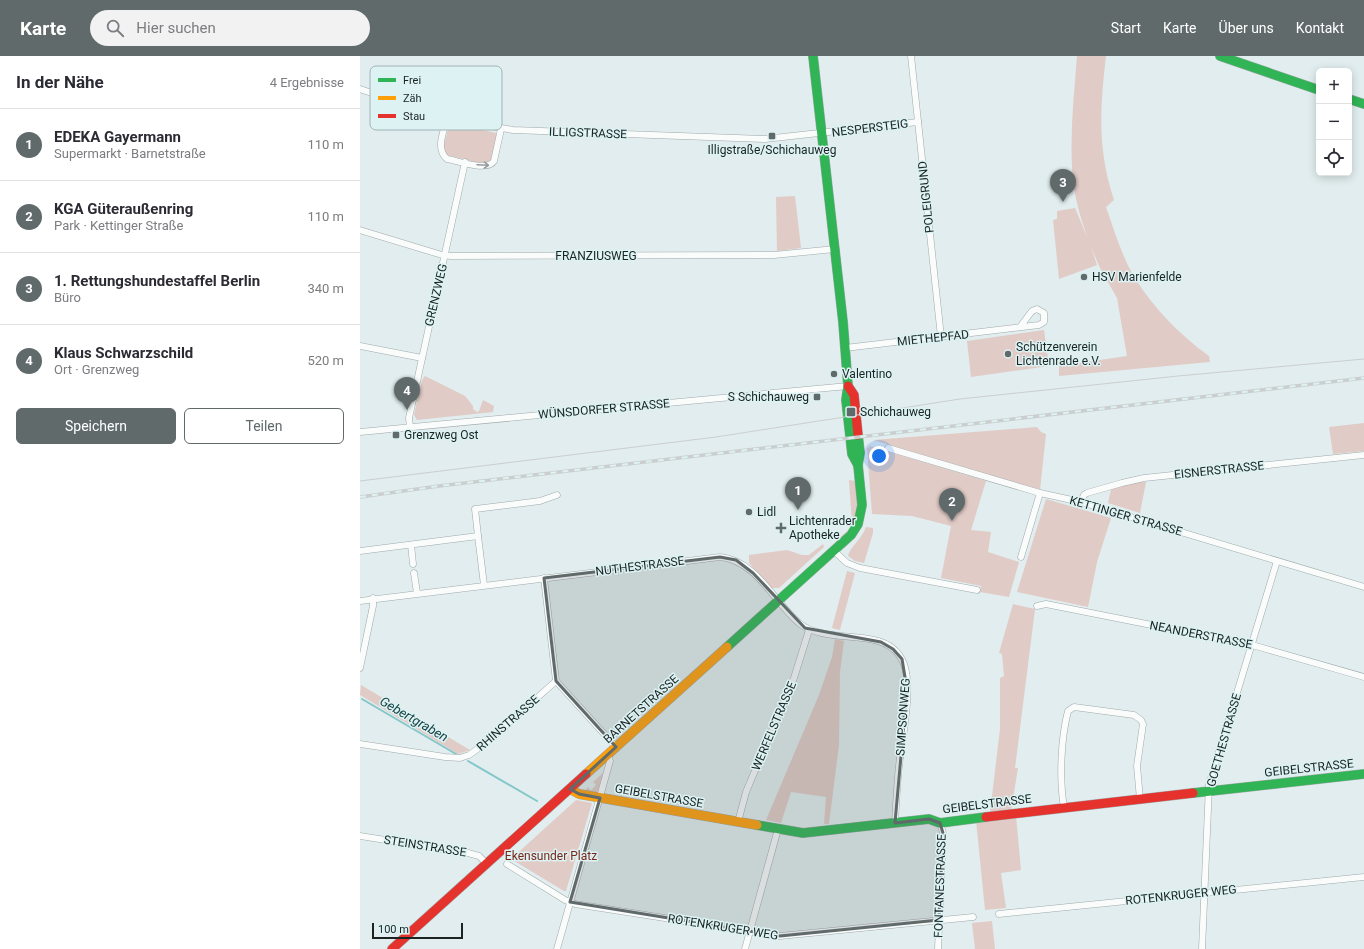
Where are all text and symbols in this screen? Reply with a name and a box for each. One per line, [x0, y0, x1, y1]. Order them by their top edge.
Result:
search box [90, 10, 370, 46]
text: Karte [20, 17, 66, 40]
icon: search [104, 17, 126, 39]
text: Hier suchen [136, 19, 216, 37]
text: Start [1111, 20, 1141, 36]
text: Karte [1163, 20, 1197, 36]
text: Über uns [1219, 20, 1274, 36]
text: Kontakt [1296, 20, 1344, 36]
legend [370, 66, 502, 130]
map controls [1316, 68, 1352, 176]
button: + [1316, 68, 1352, 104]
text: In der Nähe [16, 72, 104, 92]
text: Frei [403, 74, 421, 87]
text: 4 Ergebnisse [270, 75, 344, 90]
text: Zäh [403, 92, 422, 105]
button: − [1316, 104, 1352, 140]
text: Stau [403, 110, 425, 123]
street label: NESPERSTEIG [831, 116, 909, 140]
street label: ILLIGSTRASSE [549, 125, 627, 141]
text: EDEKA Gayermann [54, 128, 181, 146]
marker: Illigstraße/Schichauweg [767, 131, 777, 141]
text: 1 [25, 137, 33, 152]
text: 110 m [307, 137, 344, 152]
button: locate [1316, 140, 1352, 176]
place label: Illigstraße/Schichauweg [708, 143, 836, 157]
text: Supermarkt · Barnetstraße [54, 146, 206, 161]
street label: POLEIGRUND [915, 160, 937, 234]
one-way arrow [476, 162, 489, 169]
pin: 3 [1050, 169, 1076, 202]
text: KGA Güteraußenring [54, 200, 193, 218]
text: 2 [25, 209, 33, 224]
text: 110 m [307, 209, 344, 224]
text: Park · Kettinger Straße [54, 218, 183, 233]
street label: FRANZIUSWEG [555, 249, 637, 263]
street label: GRENZWEG [422, 262, 450, 328]
place label: HSV Marienfelde [1092, 270, 1182, 284]
text: 1. Rettungshundestaffel Berlin [54, 272, 260, 290]
marker: HSV Marienfelde [1079, 272, 1089, 282]
text: 3 [25, 281, 33, 296]
text: 340 m [307, 281, 344, 296]
text: Büro [54, 290, 81, 305]
street label: MIETHEPFAD [896, 327, 970, 349]
place label: Schützenverein Lichtenrade e.V. [1016, 340, 1101, 368]
text: Klaus Schwarzschild [54, 344, 193, 362]
marker: Schützenverein Lichtenrade e.V. [1003, 349, 1013, 359]
text: 4 [25, 353, 33, 368]
text: 520 m [307, 353, 344, 368]
text: Ort · Grenzweg [54, 362, 139, 377]
place label: Valentino [842, 367, 892, 381]
marker: Valentino [829, 369, 839, 379]
pin: 4 [394, 377, 420, 410]
place label: S Schichauweg [728, 390, 809, 404]
marker: S Schichauweg [812, 392, 822, 402]
street label: WÜNSDORFER STRASSE [538, 395, 671, 422]
place label: Schichauweg [860, 405, 931, 419]
marker: Schichauweg [845, 406, 857, 418]
button: Speichern [16, 408, 176, 444]
button: Teilen [184, 408, 344, 444]
place label: Grenzweg Ost [404, 428, 479, 442]
marker: Grenzweg Ost [391, 430, 401, 440]
your location [869, 446, 889, 466]
street label: EISNERSTRASSE [1173, 458, 1265, 482]
pin: 1 [785, 477, 811, 510]
pin: 2 [939, 488, 965, 521]
street label: KETTINGER STRASSE [1068, 493, 1184, 539]
place label: Lidl [757, 505, 776, 519]
marker: Lidl [744, 507, 754, 517]
place label: Lichtenrader Apotheke [789, 514, 856, 542]
marker: Lichtenrader Apotheke [776, 523, 786, 533]
street label: NUTHESTRASSE [595, 554, 685, 578]
street label: NEANDERSTRASSE [1148, 618, 1254, 652]
street label: BARNETSTRASSE [601, 672, 681, 746]
street label: SIMPSONWEG [893, 678, 913, 756]
street label: WERFELSTRASSE [749, 679, 799, 773]
street label: RHINSTRASSE [474, 692, 542, 754]
street label: GOETHESTRASSE [1204, 692, 1244, 788]
water label: Gebertgraben [377, 693, 451, 745]
street label: GEIBELSTRASSE [1264, 756, 1354, 780]
street label: GEIBELSTRASSE [614, 781, 705, 811]
street label: GEIBELSTRASSE [942, 792, 1032, 816]
street label: STEINSTRASSE [383, 833, 468, 859]
street label: FONTANESTRASSE [931, 834, 949, 938]
park label: Ekensunder Platz [505, 849, 597, 863]
street label: ROTENKRUGER WEG [1125, 882, 1237, 908]
street label: ROTENKRUGER WEG [667, 911, 779, 943]
scale bar [372, 921, 463, 940]
text: 100 m [378, 923, 409, 936]

